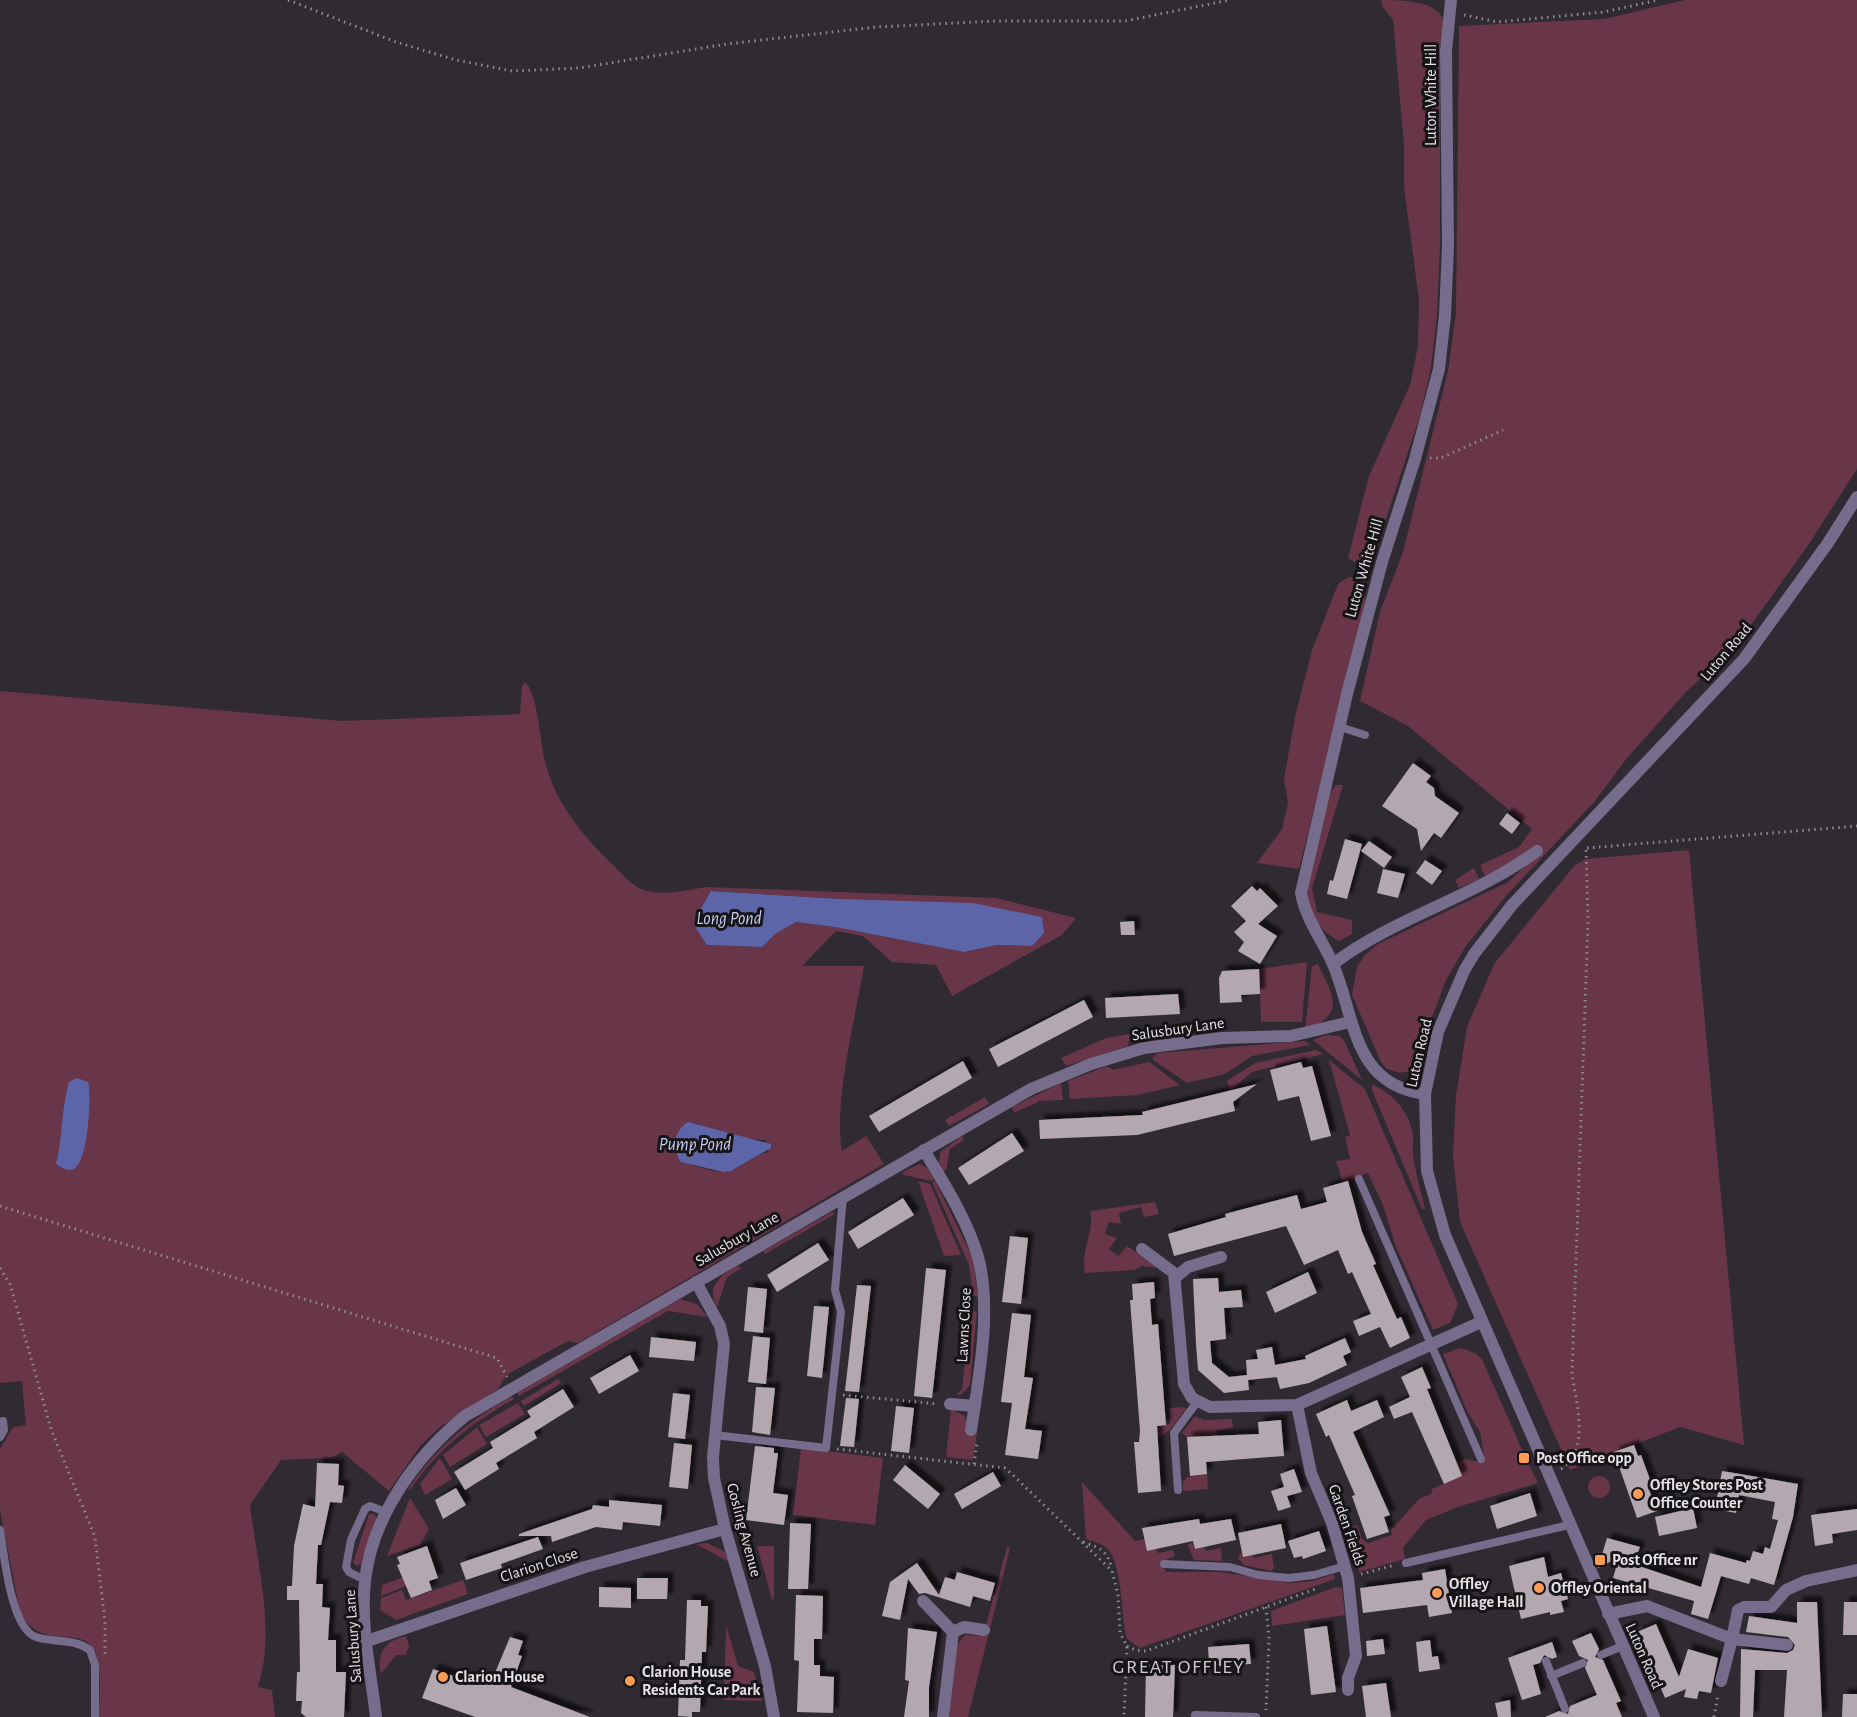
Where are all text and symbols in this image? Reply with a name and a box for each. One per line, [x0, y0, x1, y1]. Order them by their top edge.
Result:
street label: Luton White Hill [1423, 44, 1439, 146]
street label: Luton White Hill [1342, 517, 1386, 619]
street label: Luton Road [1697, 620, 1755, 684]
water label: Long Pond [696, 910, 762, 928]
street label: Salusbury Lane [1131, 1015, 1225, 1044]
street label: Luton Road [1403, 1017, 1435, 1089]
water label: Pump Pond [659, 1136, 731, 1154]
street label: Salusbury Lane [693, 1209, 782, 1270]
street label: Lawns Close [954, 1287, 974, 1363]
place label: Post Office opp [1536, 1450, 1632, 1466]
marker: Post Office opp [1517, 1451, 1531, 1465]
place label: Offley Stores Post Office Counter [1650, 1477, 1764, 1511]
street label: Gosling Avenue [724, 1481, 764, 1579]
street label: Garden Fields [1326, 1482, 1368, 1568]
marker: Offley Stores Post Office Counter [1631, 1487, 1645, 1501]
street label: Clarion Close [498, 1545, 580, 1585]
place label: Post Office nr [1612, 1552, 1698, 1568]
marker: Post Office nr [1593, 1553, 1607, 1567]
place label: Offley Village Hall [1449, 1576, 1524, 1610]
place label: Offley Oriental [1551, 1580, 1647, 1597]
marker: Offley Oriental [1532, 1581, 1546, 1595]
marker: Offley Village Hall [1430, 1586, 1444, 1600]
street label: Salusbury Lane [342, 1589, 365, 1683]
street label: Luton Road [1622, 1621, 1666, 1691]
district label: GREAT OFFLEY [1113, 1657, 1245, 1677]
place label: Clarion House Residents Car Park [642, 1664, 761, 1698]
place label: Clarion House [455, 1669, 545, 1685]
marker: Clarion House [436, 1670, 450, 1684]
marker: Clarion House Residents Car Park [623, 1674, 637, 1688]

